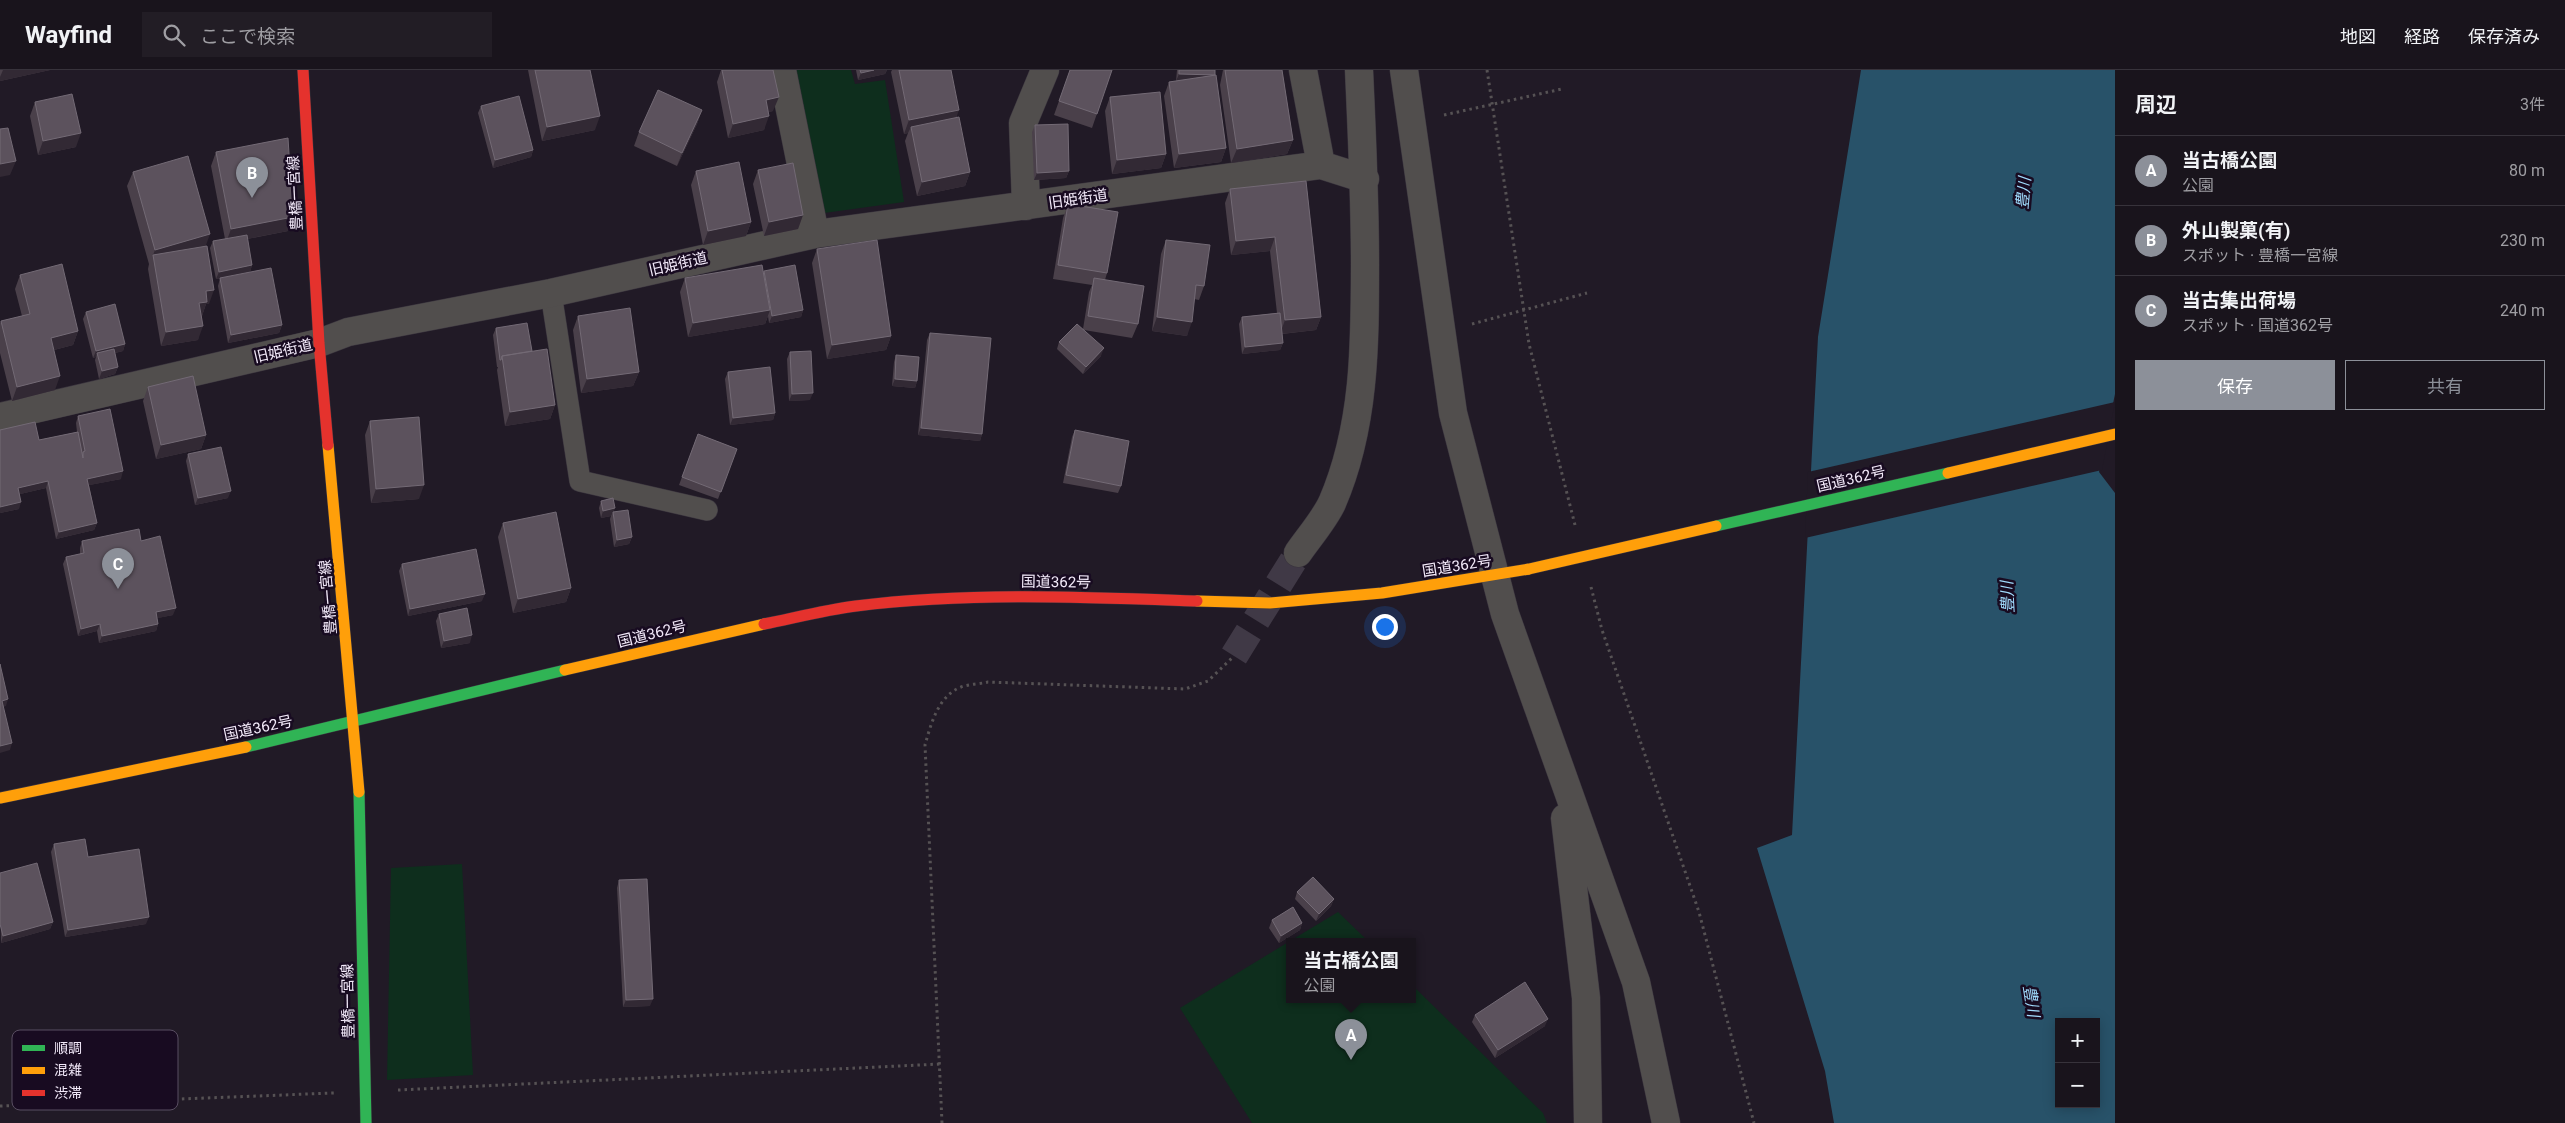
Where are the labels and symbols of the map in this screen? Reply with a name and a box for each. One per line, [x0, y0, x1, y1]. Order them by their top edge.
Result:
street label: 豊橋一宮線 [284, 155, 306, 231]
pin: B [236, 157, 268, 198]
water label: 豊川 [2013, 174, 2035, 210]
street label: 旧姫街道 [1047, 186, 1109, 212]
street label: 旧姫街道 [647, 248, 709, 280]
street label: 旧姫街道 [252, 335, 314, 367]
street label: 国道362号 [1815, 462, 1887, 496]
pin: C [102, 548, 134, 589]
street label: 国道362号 [1421, 552, 1493, 580]
street label: 豊橋一宮線 [316, 559, 340, 635]
street label: 国道362号 [1021, 572, 1091, 592]
water label: 豊川 [1997, 579, 2018, 613]
your location [1372, 614, 1398, 640]
street label: 国道362号 [616, 617, 688, 651]
street label: 国道362号 [222, 712, 294, 744]
street label: 豊橋一宮線 [338, 963, 358, 1039]
water label: 豊川 [2020, 984, 2044, 1020]
pin: A [1335, 1019, 1367, 1060]
legend [12, 1030, 178, 1110]
text: 順調 [54, 1040, 82, 1056]
text: 混雑 [54, 1062, 82, 1078]
text: 渋滞 [54, 1085, 82, 1101]

